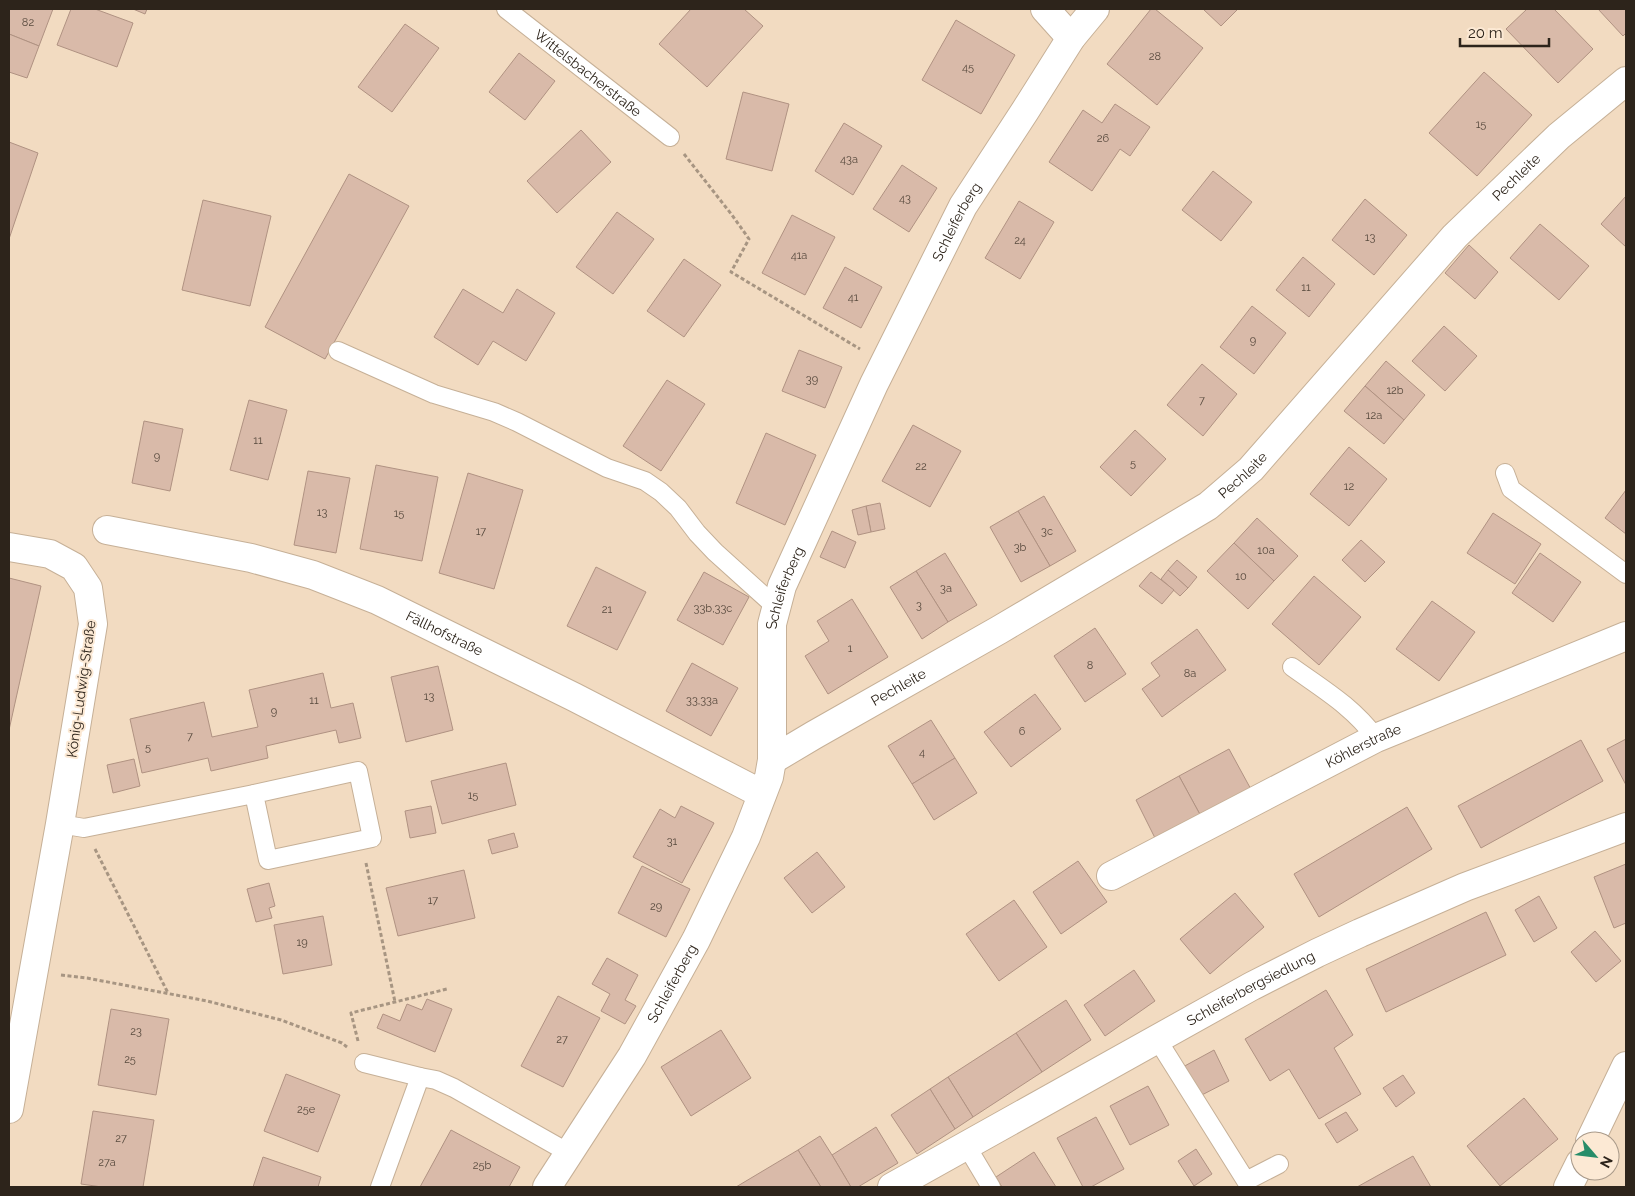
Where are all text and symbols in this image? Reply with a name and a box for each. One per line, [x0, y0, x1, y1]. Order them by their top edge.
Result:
scale bar [1460, 15, 1549, 47]
house number: 82 [22, 16, 34, 29]
text: 20 m [1468, 24, 1503, 42]
street label: Wittelsbacherstraße [531, 26, 645, 120]
house number: 28 [1149, 50, 1161, 63]
house number: 45 [962, 61, 974, 74]
house number: 15 [1476, 118, 1486, 131]
house number: 26 [1097, 132, 1110, 145]
street label: Pechleite [1489, 150, 1544, 204]
house number: 43a [840, 153, 858, 166]
street label: Schleiferberg [929, 179, 984, 264]
house number: 43 [899, 192, 911, 205]
house number: 13 [1365, 231, 1375, 244]
house number: 24 [1014, 234, 1026, 247]
house number: 41a [791, 249, 807, 262]
house number: 11 [1301, 281, 1311, 294]
house number: 41 [848, 291, 859, 304]
house number: 9 [1250, 334, 1256, 347]
house number: 39 [806, 373, 818, 386]
house number: 12b [1386, 384, 1404, 397]
house number: 7 [1199, 394, 1205, 407]
house number: 12a [1366, 409, 1382, 422]
house number: 11 [253, 434, 263, 447]
street label: Pechleite [1215, 449, 1270, 502]
house number: 9 [154, 450, 160, 463]
house number: 5 [1130, 457, 1136, 470]
house number: 22 [915, 460, 927, 473]
house number: 12 [1344, 480, 1354, 493]
house number: 13 [317, 506, 327, 519]
house number: 15 [394, 507, 404, 520]
house number: 17 [476, 525, 486, 538]
house number: 3c [1041, 525, 1053, 538]
house number: 3b [1014, 541, 1027, 554]
street label: Schleiferberg [764, 544, 807, 629]
house number: 10a [1257, 544, 1275, 557]
house number: 10 [1235, 570, 1247, 583]
house number: 3a [940, 582, 952, 595]
house number: 3 [916, 599, 922, 612]
house number: 33b,33c [694, 602, 732, 615]
house number: 21 [602, 603, 613, 616]
street label: Fällhofstraße [404, 608, 486, 659]
street label: König-Ludwig-Straße [63, 619, 99, 759]
house number: 1 [848, 642, 853, 655]
house number: 8 [1087, 659, 1093, 672]
street label: Pechleite [868, 665, 929, 709]
house number: 8a [1184, 667, 1196, 680]
house number: 13 [424, 690, 434, 703]
house number: 11 [309, 694, 319, 707]
house number: 33,33a [686, 694, 718, 707]
house number: 9 [271, 705, 277, 718]
street label: Köhlerstraße [1323, 721, 1403, 771]
house number: 6 [1019, 725, 1026, 738]
house number: 7 [187, 730, 193, 743]
house number: 5 [145, 741, 151, 754]
house number: 4 [919, 746, 925, 759]
house number: 15 [468, 789, 478, 802]
house number: 31 [667, 835, 678, 848]
house number: 17 [428, 894, 438, 907]
house number: 29 [650, 900, 662, 913]
house number: 19 [296, 936, 308, 949]
street label: Schleiferberg [644, 941, 700, 1026]
street label: Schleiferbergsiedlung [1184, 948, 1317, 1029]
house number: 23 [130, 1025, 142, 1038]
house number: 27 [556, 1033, 568, 1046]
house number: 25 [124, 1053, 136, 1066]
house number: 25e [297, 1103, 316, 1116]
north arrow [1570, 1131, 1620, 1181]
house number: 27 [115, 1132, 127, 1145]
text: N [1597, 1154, 1616, 1171]
house number: 27a [98, 1156, 116, 1169]
house number: 25b [473, 1159, 491, 1172]

